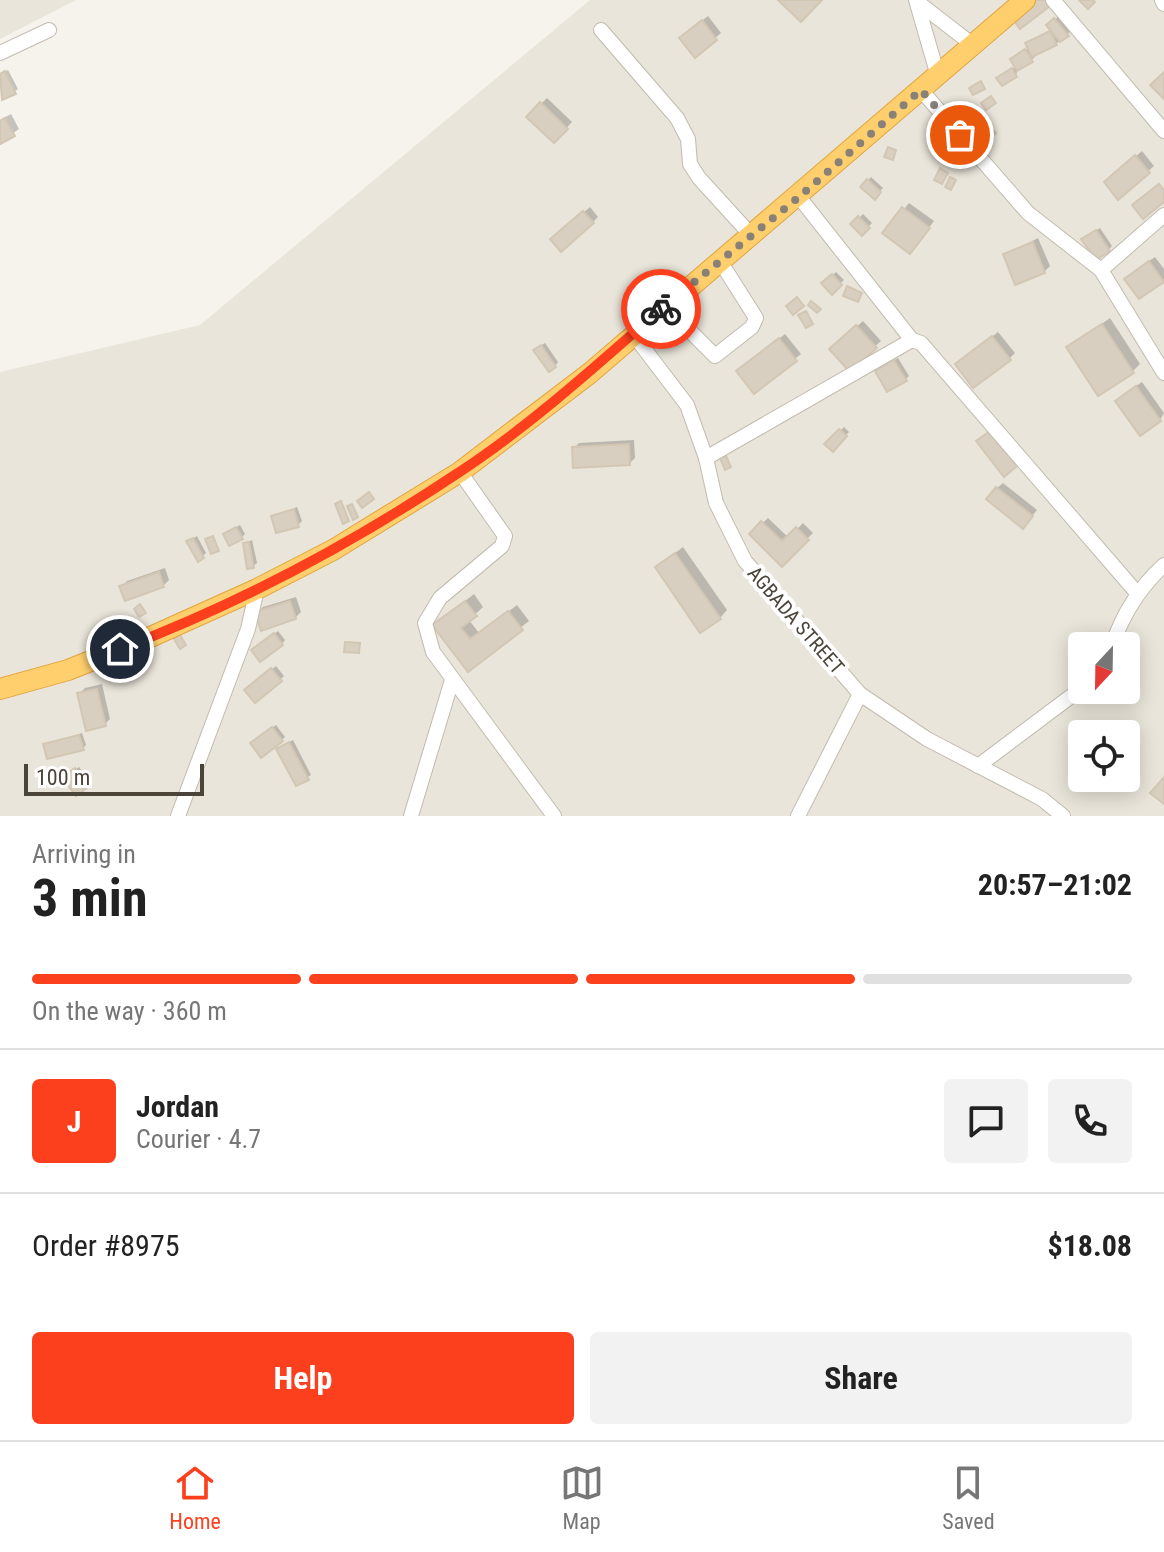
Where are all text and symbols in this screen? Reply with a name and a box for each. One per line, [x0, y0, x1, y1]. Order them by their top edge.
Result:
pin [926, 101, 994, 169]
icon: bag [938, 113, 982, 157]
courier [621, 269, 701, 349]
icon: bike [639, 287, 683, 331]
street label: AGBADA STREET [743, 561, 849, 679]
pin [86, 615, 154, 683]
icon: home [98, 627, 142, 671]
north arrow [1068, 632, 1140, 704]
map controls [1068, 632, 1140, 792]
button: locate [1068, 720, 1140, 792]
scale bar [24, 760, 204, 796]
text: 100 m [36, 765, 90, 790]
text: Arriving in [32, 839, 136, 869]
text: 20:57–21:02 [978, 867, 1132, 902]
text: 3 min [32, 868, 148, 929]
text: On the way · 360 m [32, 996, 227, 1026]
button: chat [944, 1079, 1028, 1163]
button: phone [1048, 1079, 1132, 1163]
text: Jordan [136, 1089, 219, 1124]
text: J [67, 1104, 81, 1139]
text: Courier · 4.7 [136, 1124, 261, 1154]
text: Order #8975 [32, 1228, 180, 1263]
text: $18.08 [1047, 1228, 1132, 1263]
button: Help [32, 1332, 574, 1424]
button: Share [590, 1332, 1132, 1424]
tab: Home [169, 1461, 221, 1534]
tab: Map [560, 1461, 604, 1534]
tab: Saved [942, 1461, 995, 1534]

